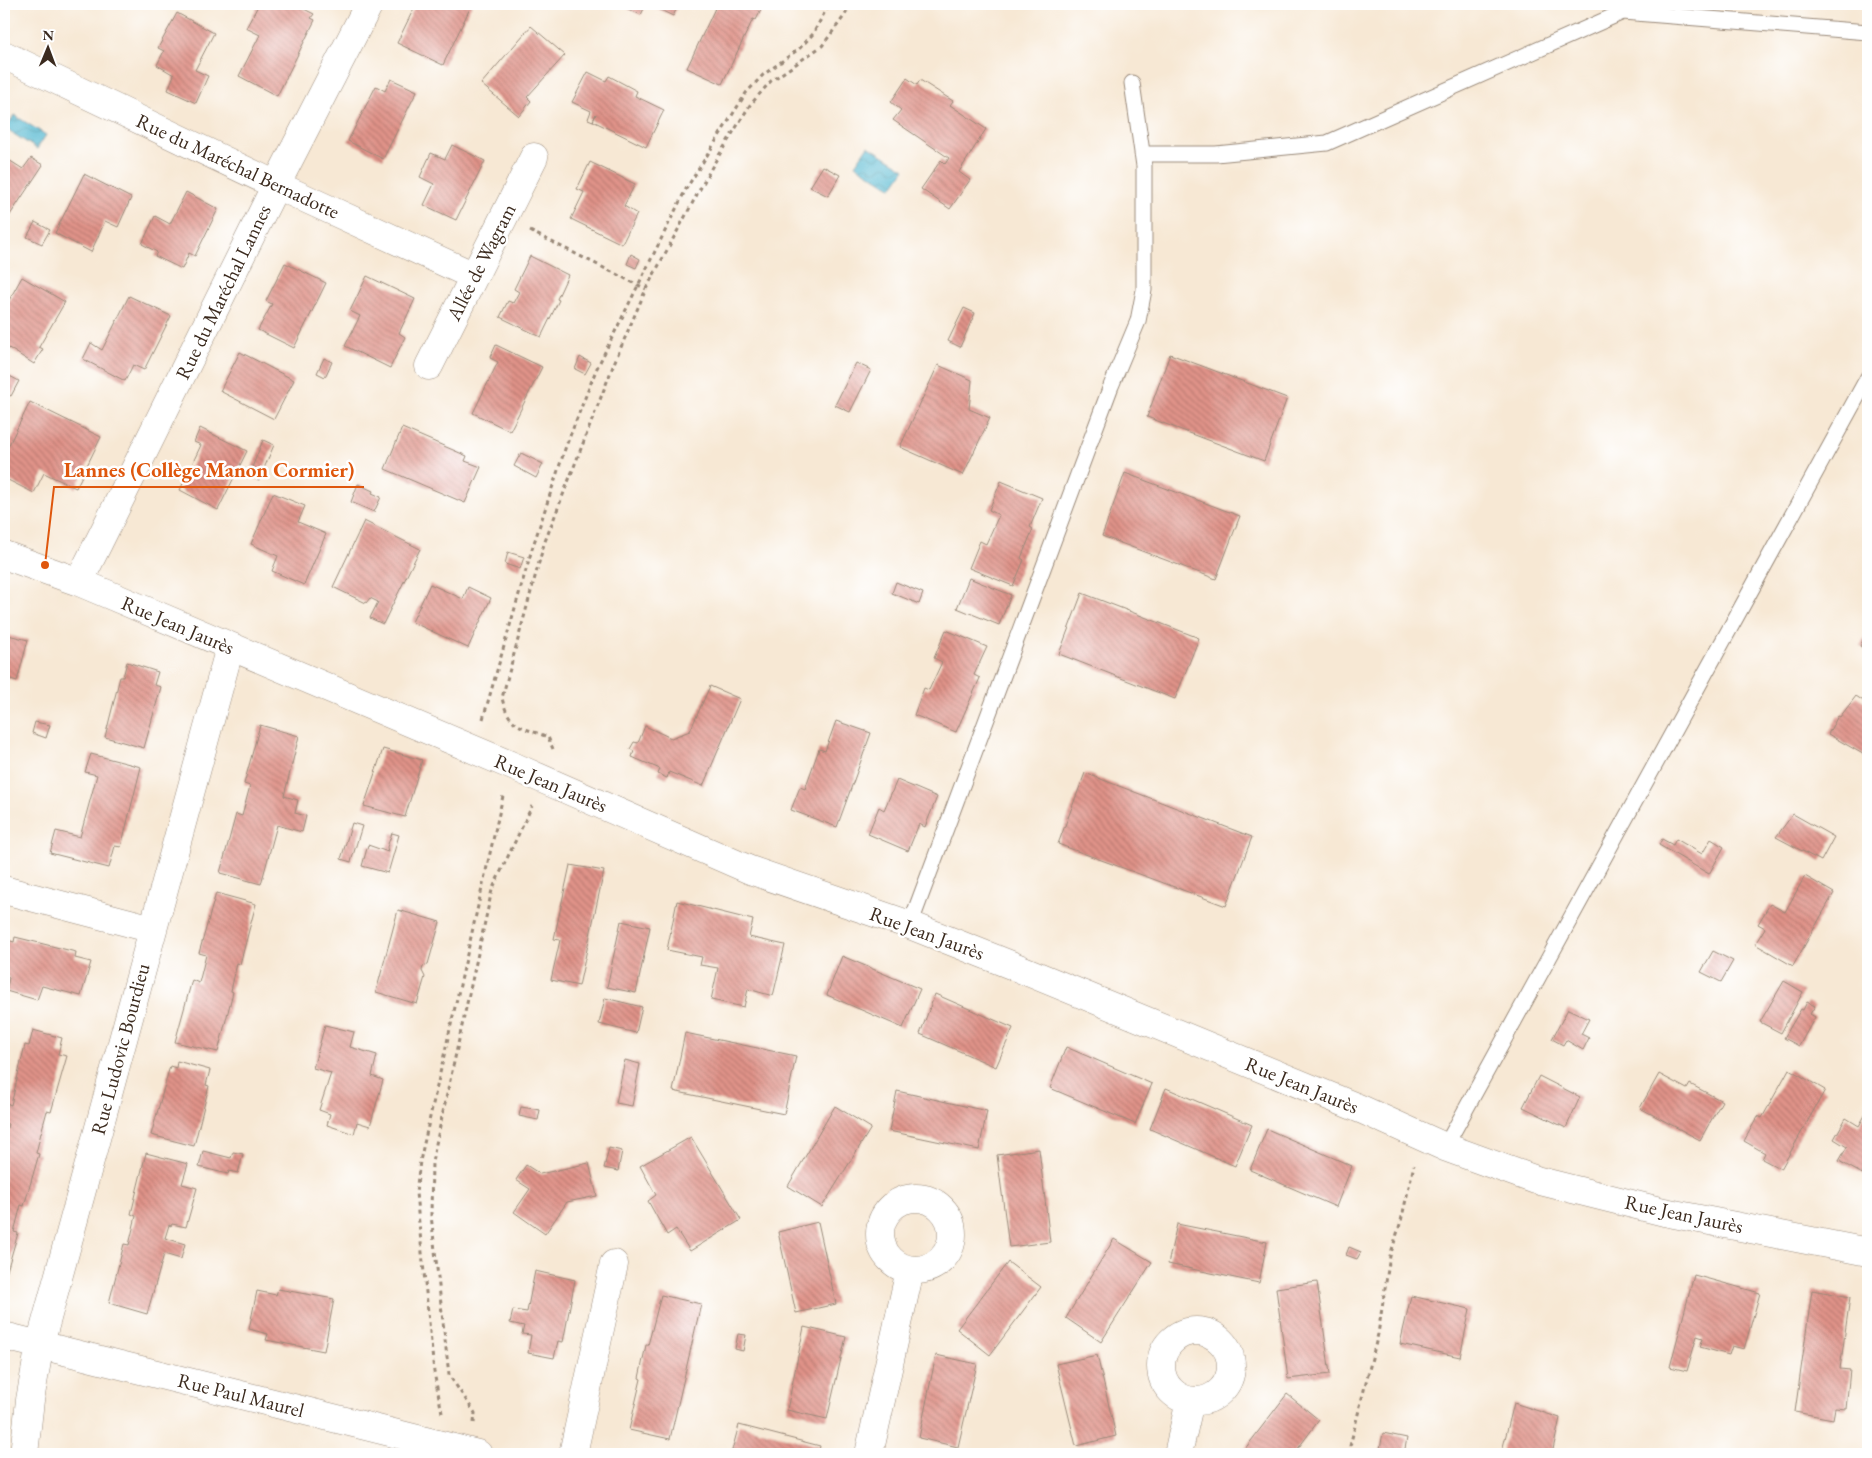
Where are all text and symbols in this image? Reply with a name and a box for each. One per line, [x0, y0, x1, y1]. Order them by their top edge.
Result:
north arrow [22, 22, 72, 72]
text: N [42, 26, 55, 44]
street label: Rue du Maréchal Bernadotte [132, 107, 344, 225]
street label: Allée de Wagram [440, 199, 522, 326]
street label: Rue du Maréchal Lannes [169, 200, 277, 384]
callout: Lannes (Collège Manon Cormier) [54, 451, 364, 487]
text: Lannes (Collège Manon Cormier) [64, 456, 354, 483]
street label: Rue Jean Jaurès [118, 590, 238, 660]
street label: Rue Jean Jaurès [491, 748, 611, 818]
street label: Rue Jean Jaurès [866, 900, 988, 966]
street label: Rue Ludovic Bourdieu [85, 960, 156, 1138]
street label: Rue Jean Jaurès [1241, 1050, 1363, 1120]
street label: Rue Jean Jaurès [1623, 1189, 1745, 1239]
street label: Rue Paul Maurel [175, 1367, 307, 1423]

